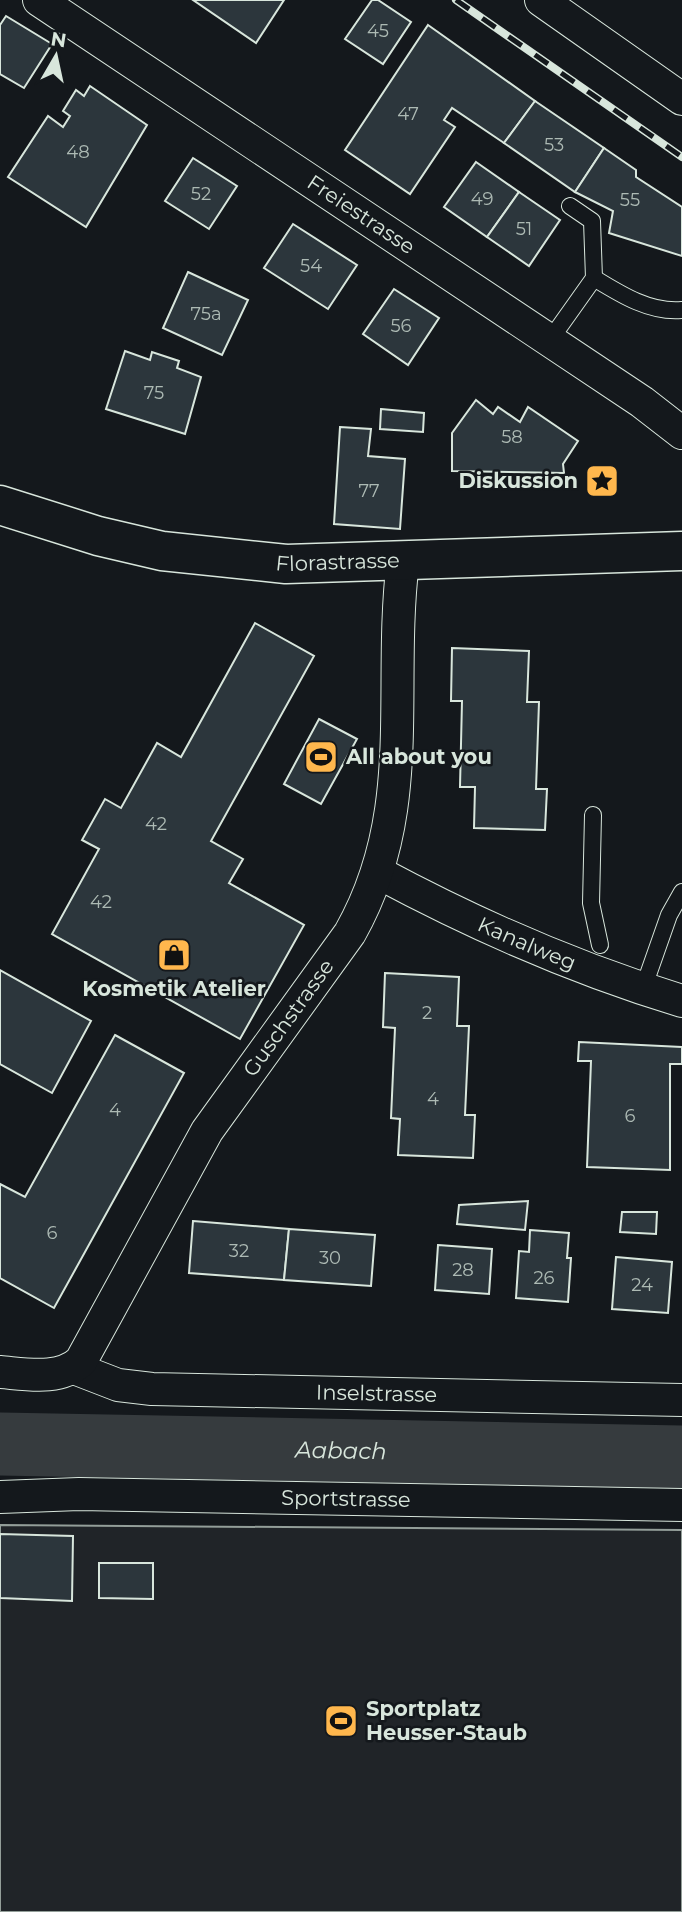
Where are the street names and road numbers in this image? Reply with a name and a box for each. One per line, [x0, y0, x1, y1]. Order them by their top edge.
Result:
street label: Freiestrasse [303, 169, 420, 259]
street label: Florastrasse [275, 547, 400, 576]
street label: Kanalweg [474, 911, 580, 975]
street label: Guschstrasse [238, 954, 339, 1081]
street label: Inselstrasse [316, 1379, 437, 1407]
street label: Sportstrasse [281, 1485, 411, 1512]

